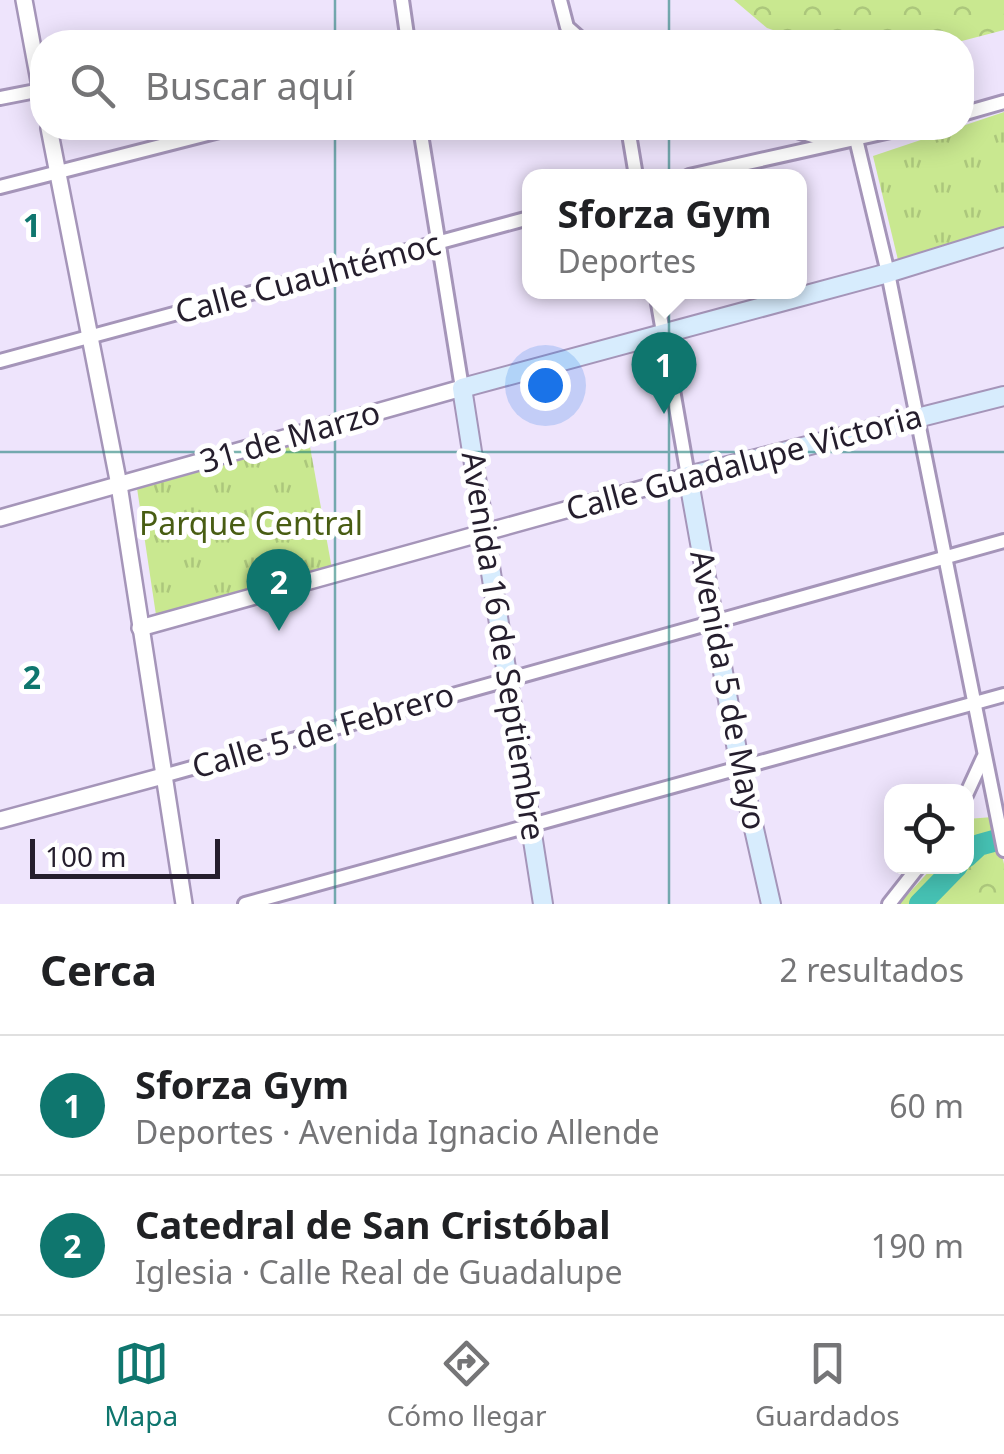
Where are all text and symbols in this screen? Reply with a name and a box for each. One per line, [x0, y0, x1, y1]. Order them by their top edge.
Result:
search box [30, 30, 974, 140]
icon: search [65, 58, 120, 113]
text: Buscar aquí [145, 59, 355, 111]
popup [522, 169, 807, 299]
text: Sforza Gym [557, 187, 772, 239]
text: 1 [23, 203, 41, 246]
street label: Calle Cuauhtémoc [170, 220, 445, 333]
text: Deportes [557, 239, 696, 282]
pin: 1 [632, 332, 696, 414]
your location [520, 360, 571, 411]
street label: 31 de Marzo [194, 389, 385, 482]
street label: Calle Guadalupe Victoria [561, 393, 926, 530]
street label: Avenida 16 de Septiembre [452, 448, 556, 843]
park label: Parque Central [139, 501, 363, 544]
street label: Avenida 5 de Mayo [681, 546, 778, 833]
pin: 2 [246, 548, 312, 631]
text: 2 [23, 655, 41, 698]
street label: Calle 5 de Febrero [187, 672, 459, 788]
map controls [884, 784, 974, 874]
button: locate [884, 784, 974, 874]
scale bar [30, 834, 220, 878]
text: 100 m [45, 837, 127, 875]
text: Cerca [40, 941, 157, 998]
text: 2 resultados [780, 948, 964, 991]
text: Sforza Gym [135, 1058, 349, 1110]
text: 1 [63, 1084, 82, 1127]
text: 60 m [889, 1084, 964, 1127]
text: Deportes · Avenida Ignacio Allende [135, 1110, 660, 1153]
text: Catedral de San Cristóbal [135, 1198, 611, 1250]
text: 2 [63, 1224, 82, 1267]
text: 190 m [871, 1224, 964, 1267]
text: Iglesia · Calle Real de Guadalupe [135, 1250, 623, 1293]
tab: Mapa [104, 1336, 178, 1434]
tab: Cómo llegar [387, 1336, 546, 1434]
tab: Guardados [755, 1336, 900, 1434]

